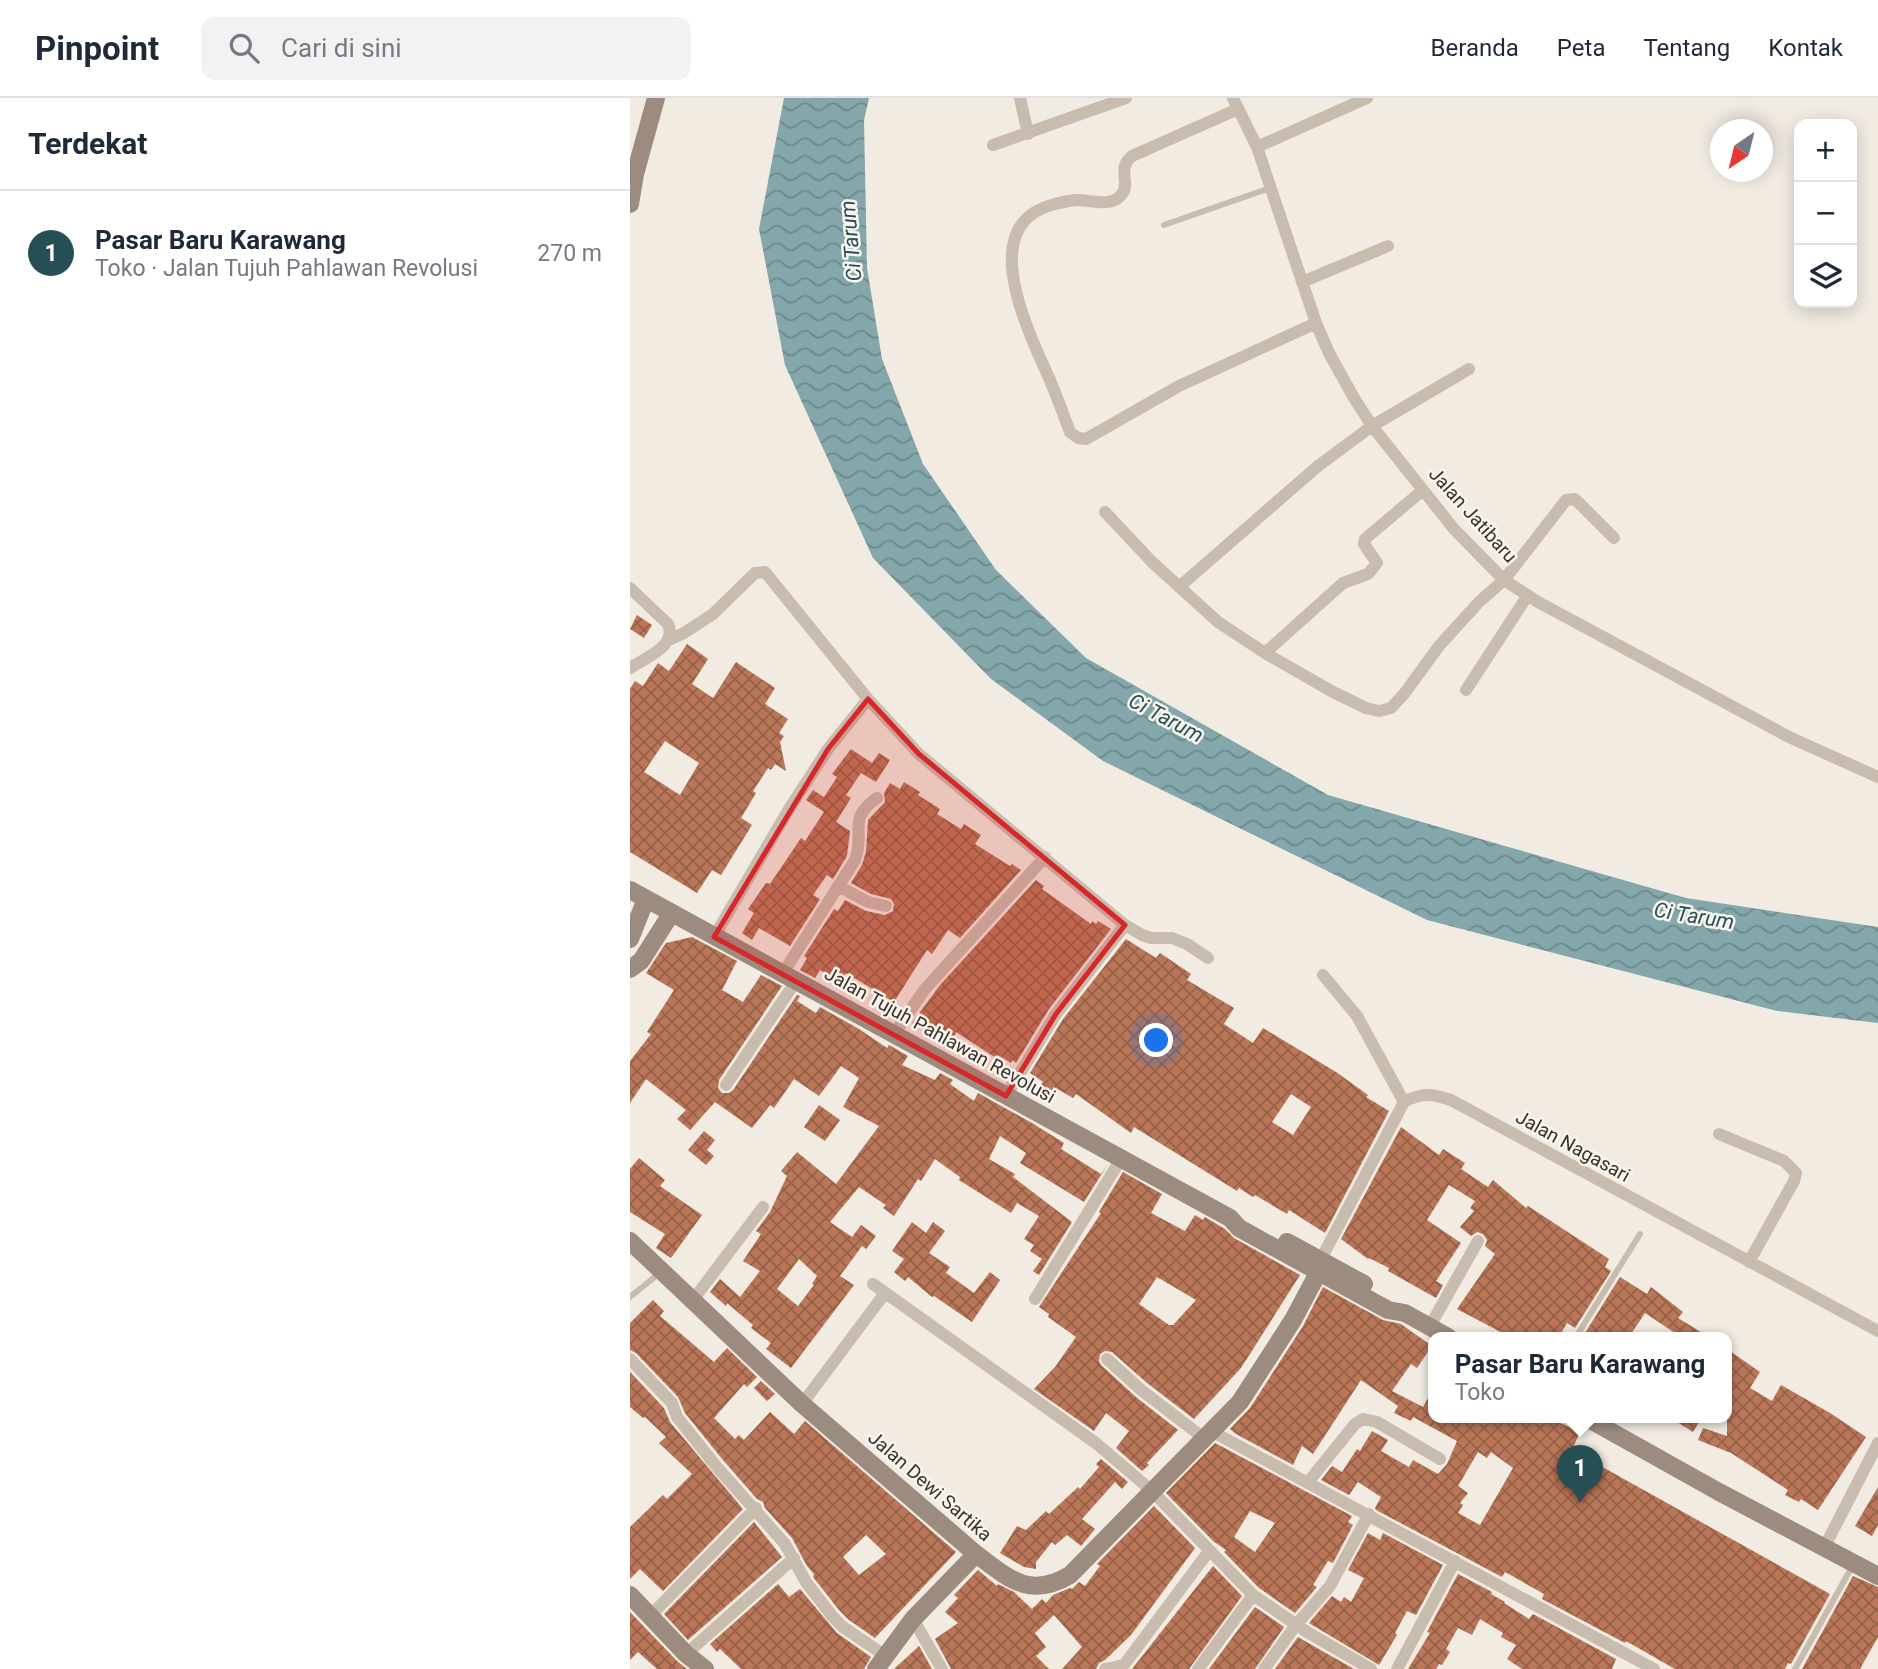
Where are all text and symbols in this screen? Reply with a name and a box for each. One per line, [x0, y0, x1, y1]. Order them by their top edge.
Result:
search box [201, 17, 691, 80]
text: Pinpoint [35, 29, 159, 68]
icon: search [225, 29, 263, 67]
text: Cari di sini [281, 33, 402, 63]
text: Beranda [1431, 34, 1519, 62]
text: Peta [1557, 34, 1605, 62]
text: Tentang [1643, 34, 1730, 62]
text: Kontak [1768, 34, 1843, 62]
north arrow [1710, 119, 1773, 182]
map controls [1794, 119, 1857, 308]
button: + [1794, 119, 1857, 182]
text: Terdekat [28, 126, 147, 161]
button: − [1794, 182, 1857, 245]
water label: Ci Tarum [836, 200, 866, 282]
text: Pasar Baru Karawang [95, 225, 346, 255]
text: 1 [44, 240, 58, 267]
text: 270 m [537, 240, 602, 267]
button: layers [1794, 245, 1857, 308]
text: Toko · Jalan Tujuh Pahlawan Revolusi [95, 255, 478, 282]
street label: Jalan Jatibaru [1424, 463, 1522, 567]
water label: Ci Tarum [1125, 688, 1207, 748]
water label: Ci Tarum [1652, 898, 1736, 934]
street label: Jalan Tujuh Pahlawan Revolusi [821, 962, 1059, 1108]
your location [1139, 1023, 1173, 1057]
street label: Jalan Nagasari [1512, 1105, 1634, 1187]
popup [1428, 1332, 1732, 1423]
text: Pasar Baru Karawang [1455, 1349, 1705, 1379]
text: Toko [1455, 1379, 1505, 1406]
street label: Jalan Dewi Sartika [863, 1426, 997, 1546]
pin: 1 [1557, 1445, 1603, 1503]

